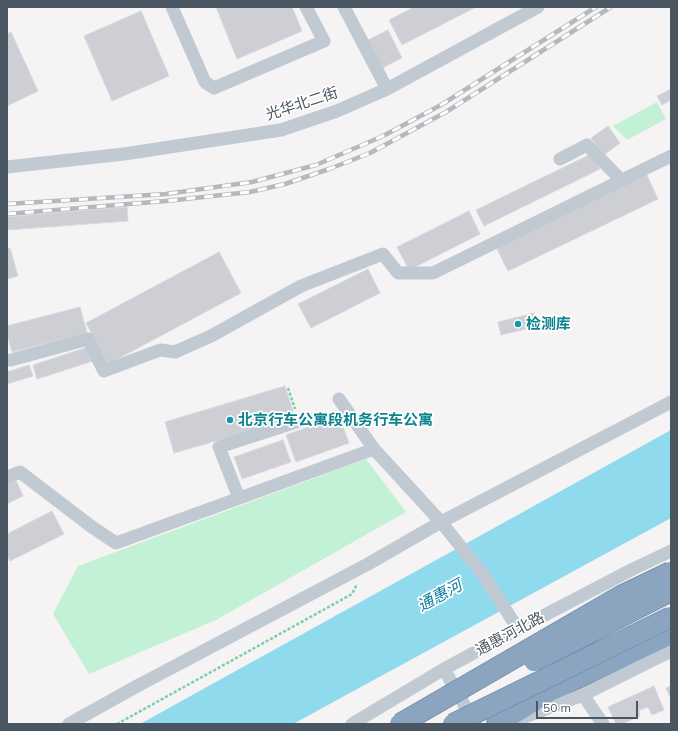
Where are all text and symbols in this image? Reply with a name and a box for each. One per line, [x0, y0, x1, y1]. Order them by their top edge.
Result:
street label: 光华北二街 [264, 84, 340, 124]
place label: 检测库 [526, 315, 571, 333]
marker: 检测库 [513, 319, 523, 329]
place label: 北京行车公寓段机务行车公寓 [238, 411, 433, 429]
marker: 北京行车公寓段机务行车公寓 [225, 415, 235, 425]
water label: 通惠河 [414, 576, 466, 616]
street label: 通惠河北路 [473, 608, 547, 660]
scale bar [538, 693, 640, 719]
text: 50 m [543, 700, 571, 715]

